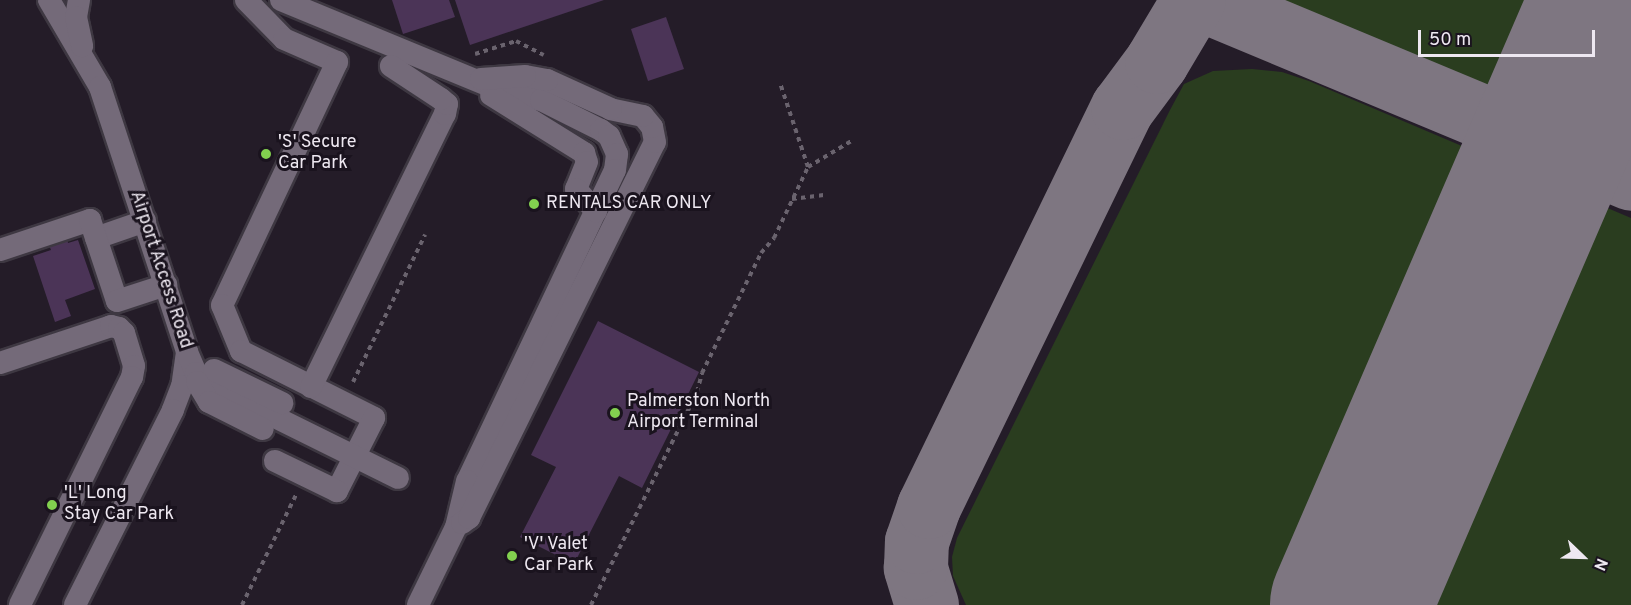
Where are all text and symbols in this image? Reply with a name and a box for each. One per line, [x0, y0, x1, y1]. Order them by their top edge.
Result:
scale bar [1421, 18, 1598, 56]
text: 50 m [1429, 29, 1471, 52]
place label: 'S' Secure Car Park [278, 133, 356, 176]
marker: 'S' Secure Car Park [259, 147, 273, 161]
street label: Airport Access Road [124, 188, 196, 352]
place label: RENTALS CAR ONLY [546, 193, 712, 215]
marker: RENTALS CAR ONLY [527, 197, 541, 211]
place label: Palmerston North Airport Terminal [627, 392, 770, 434]
marker: Palmerston North Airport Terminal [608, 406, 622, 420]
place label: 'L' Long Stay Car Park [64, 484, 174, 526]
marker: 'L' Long Stay Car Park [45, 498, 59, 512]
north arrow [1553, 527, 1613, 587]
place label: 'V' Valet Car Park [524, 535, 594, 578]
marker: 'V' Valet Car Park [505, 549, 519, 563]
text: N [1588, 555, 1611, 573]

